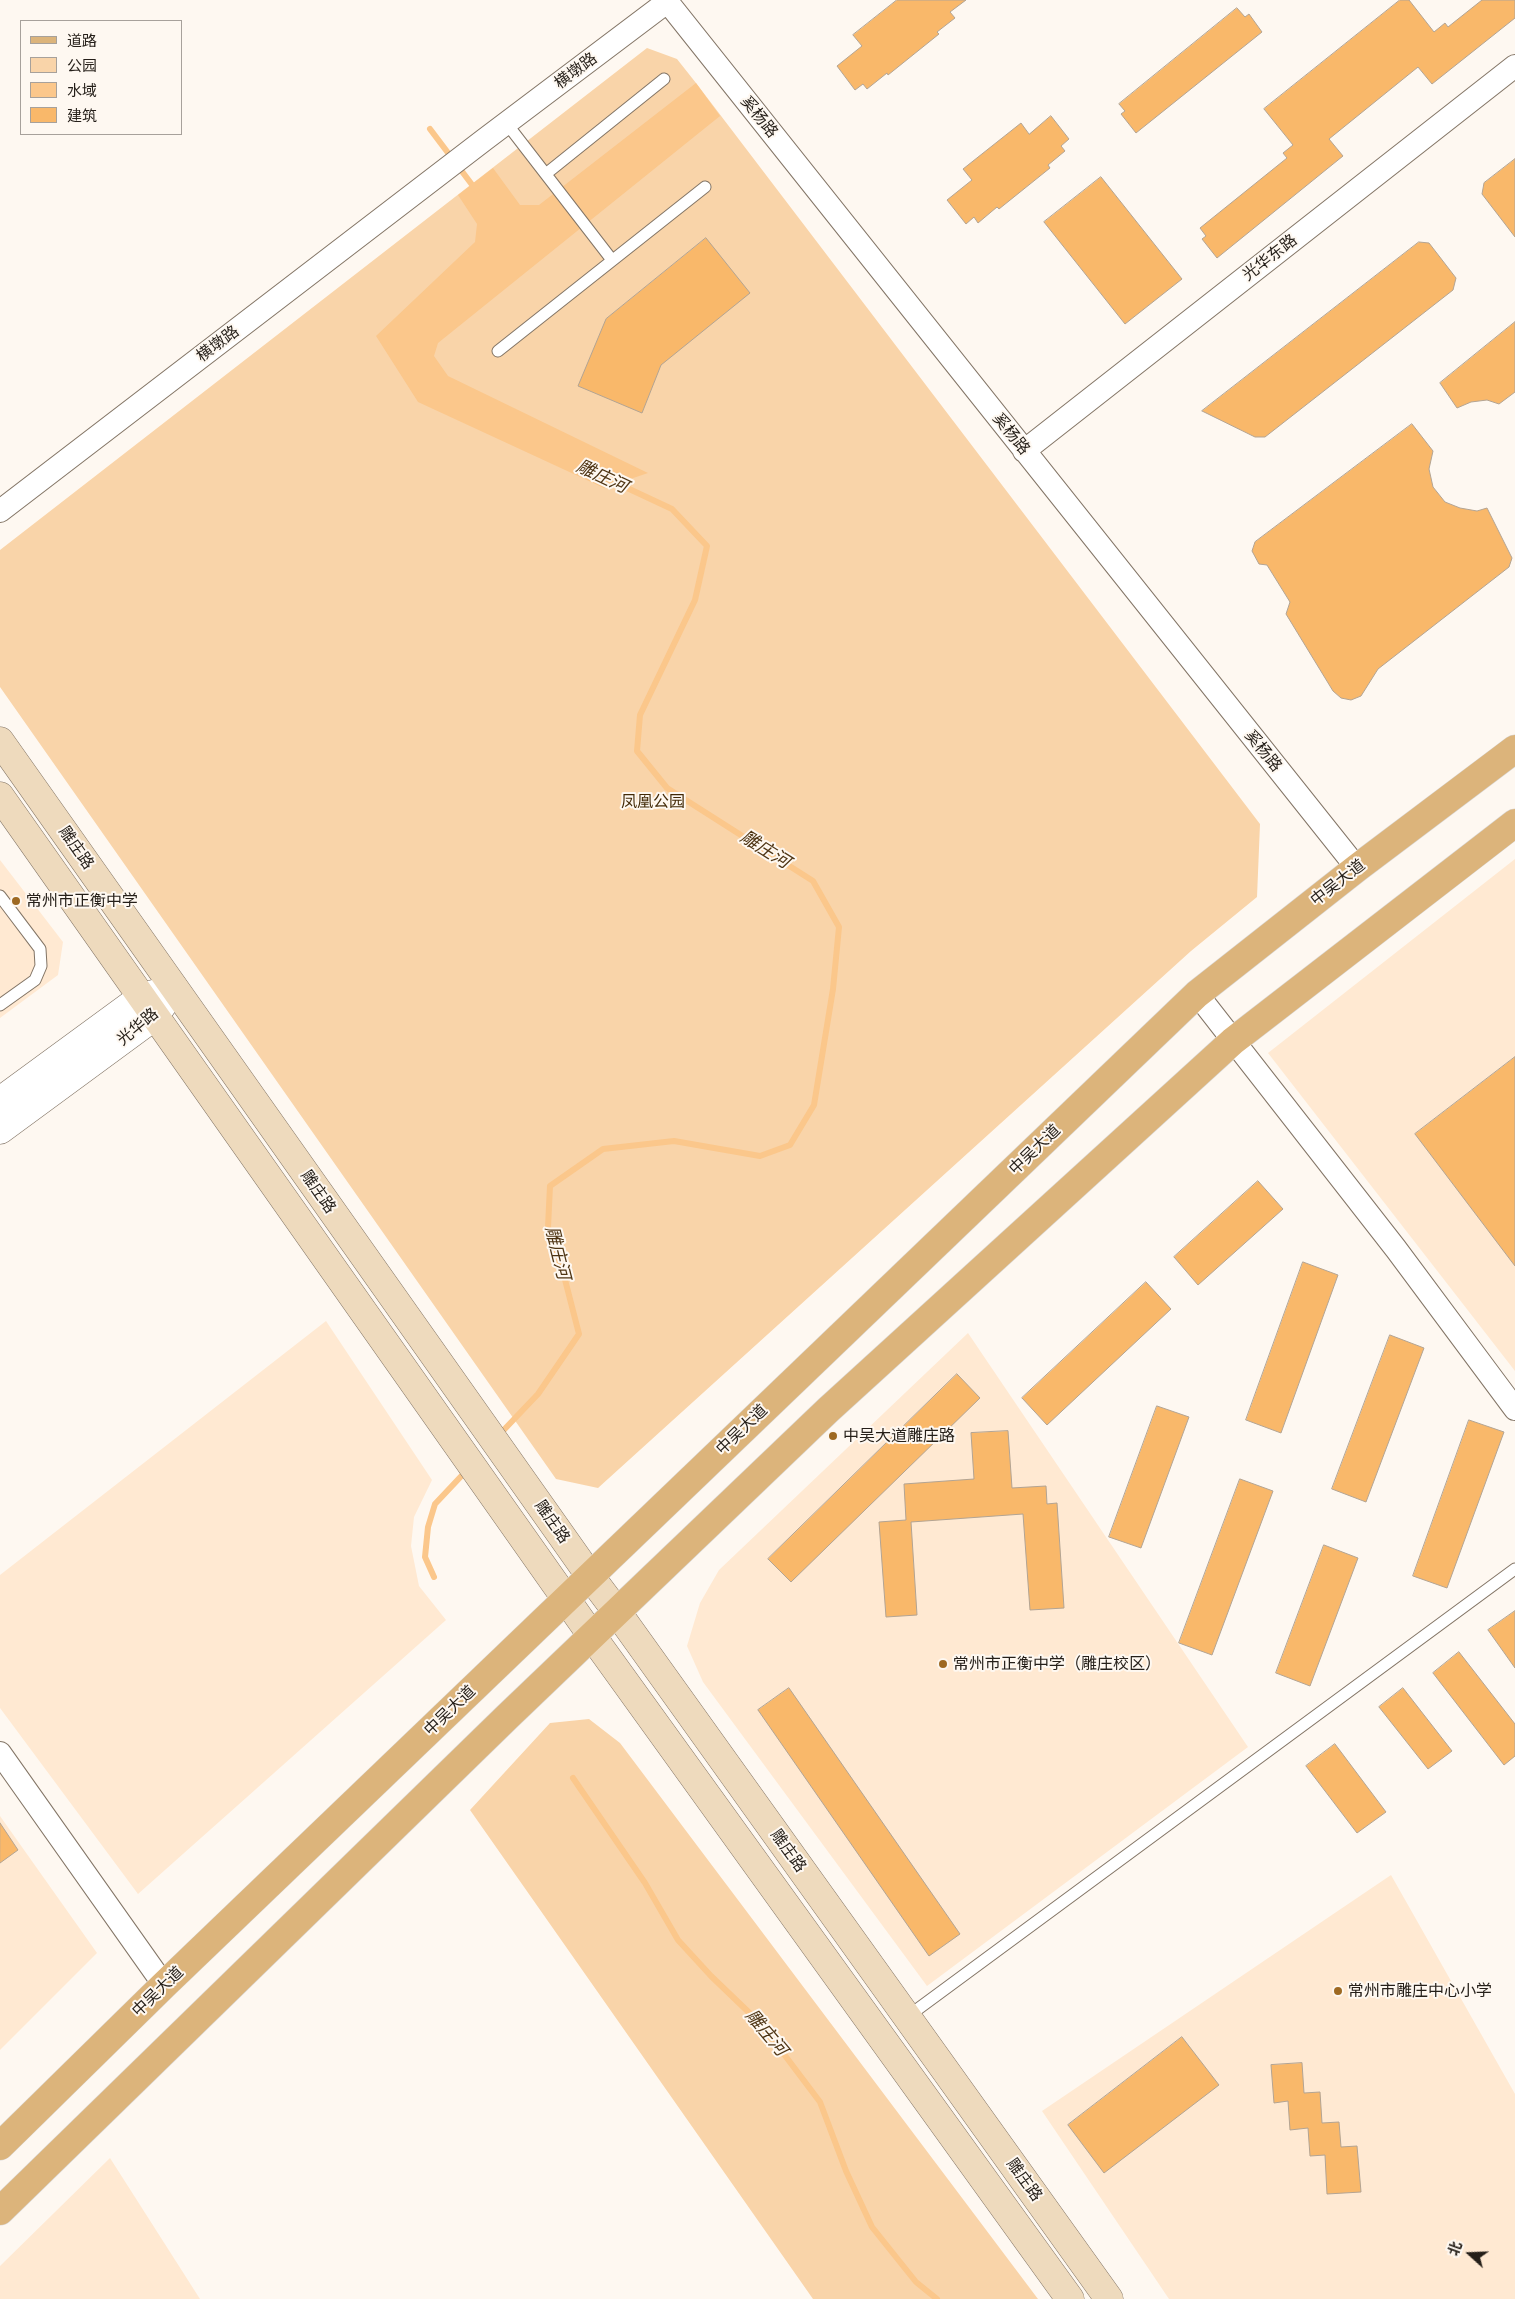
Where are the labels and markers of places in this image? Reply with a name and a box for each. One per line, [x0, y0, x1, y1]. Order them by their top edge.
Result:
place label: 常州市正衡中学 [26, 891, 138, 911]
marker: 常州市正衡中学 [10, 895, 22, 907]
place label: 中吴大道雕庄路 [843, 1426, 955, 1446]
marker: 中吴大道雕庄路 [827, 1430, 839, 1442]
place label: 常州市正衡中学（雕庄校区） [953, 1654, 1161, 1674]
marker: 常州市正衡中学（雕庄校区） [937, 1658, 949, 1670]
place label: 常州市雕庄中心小学 [1348, 1981, 1492, 2001]
marker: 常州市雕庄中心小学 [1332, 1985, 1344, 1997]

